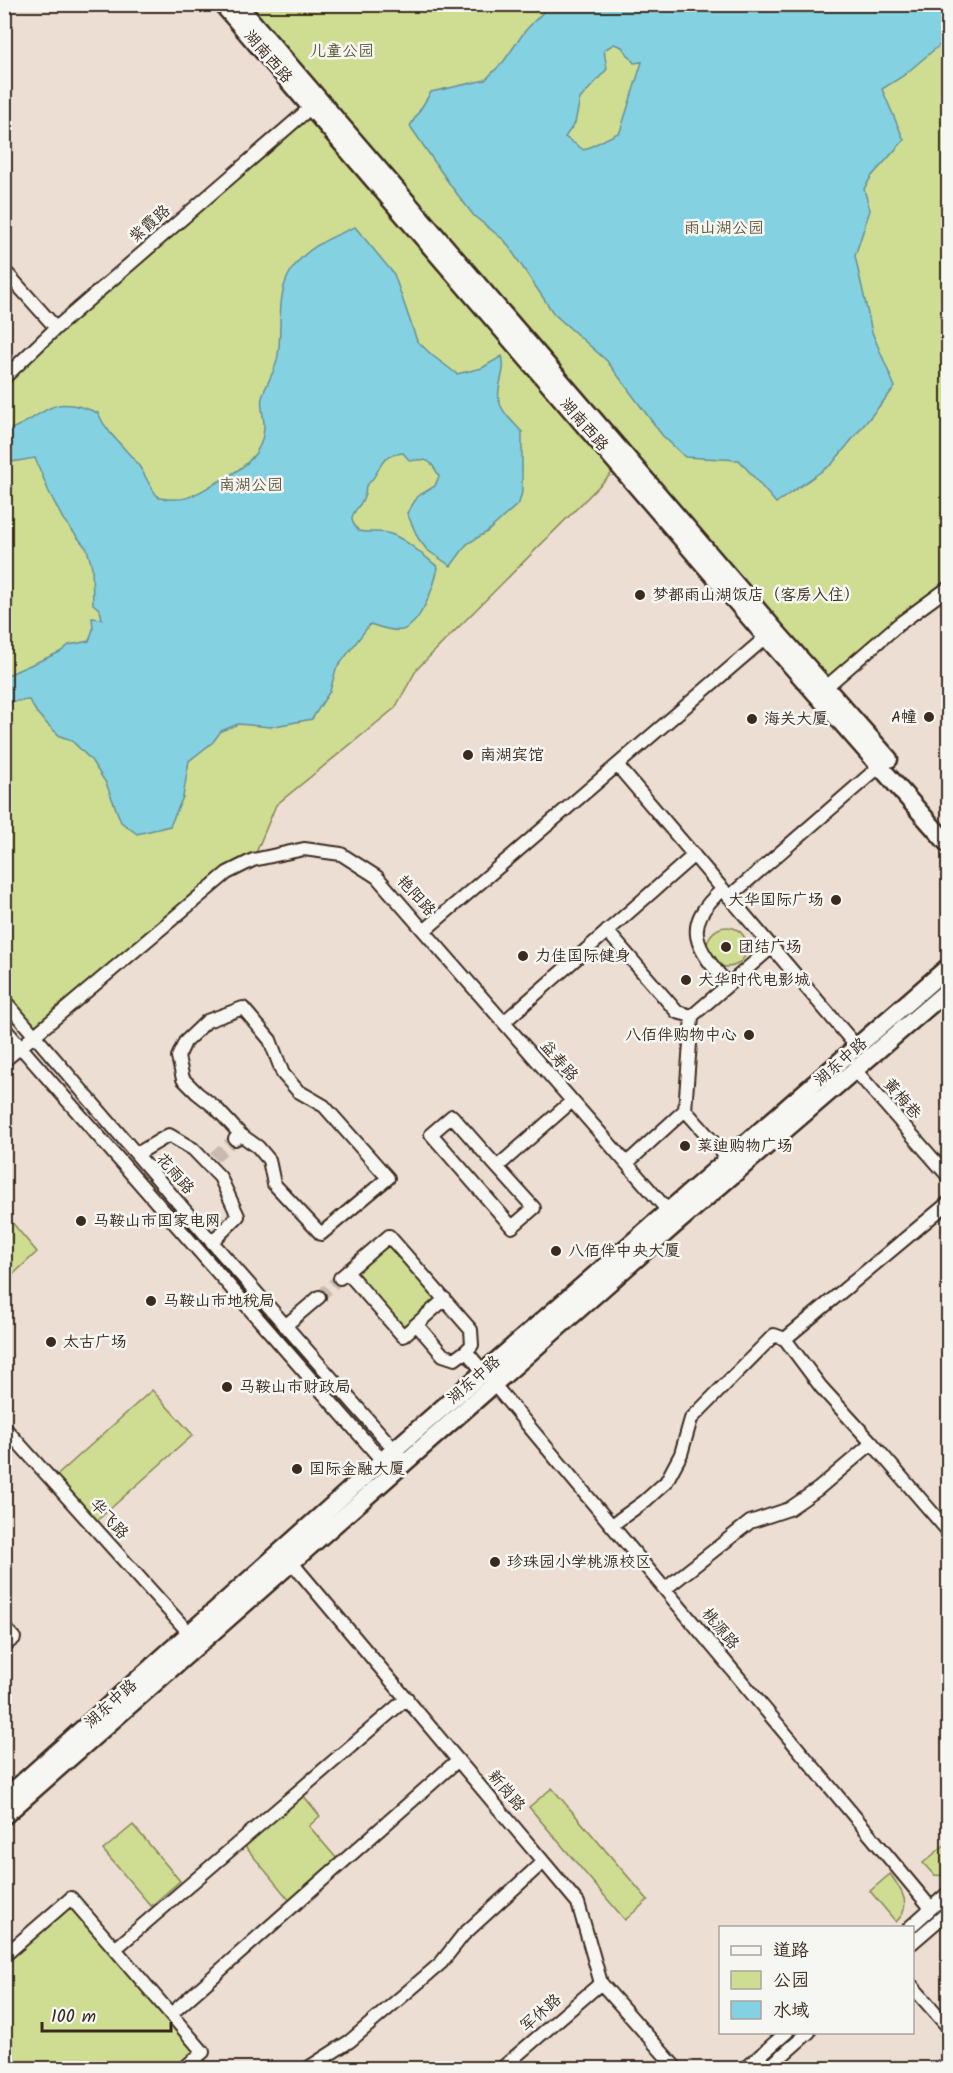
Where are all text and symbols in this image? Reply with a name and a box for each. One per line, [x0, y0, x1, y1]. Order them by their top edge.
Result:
street label: 湖南西路 [238, 25, 298, 89]
park label: 儿童公园 [310, 39, 374, 64]
street label: 紫霞路 [124, 199, 176, 249]
park label: 雨山湖公园 [684, 216, 764, 241]
street label: 湖南西路 [554, 393, 614, 457]
park label: 南湖公园 [219, 473, 283, 498]
place label: 梦都雨山湖饭店（客房入住） [652, 583, 860, 608]
marker: 梦都雨山湖饭店（客房入住） [633, 588, 647, 602]
place label: A幢 [891, 705, 917, 730]
place label: 海关大厦 [764, 707, 828, 732]
marker: A幢 [922, 710, 936, 724]
marker: 海关大厦 [745, 712, 759, 726]
place label: 南湖宾馆 [480, 743, 544, 768]
marker: 南湖宾馆 [461, 748, 475, 762]
street label: 艳阳路 [391, 870, 441, 922]
place label: 大华国际广场 [728, 888, 824, 913]
marker: 大华国际广场 [829, 893, 843, 907]
place label: 团结广场 [738, 935, 802, 960]
marker: 团结广场 [719, 940, 733, 954]
place label: 力佳国际健身 [535, 944, 631, 969]
marker: 力佳国际健身 [516, 949, 530, 963]
place label: 大华时代电影城 [698, 968, 810, 993]
marker: 大华时代电影城 [679, 973, 693, 987]
place label: 八佰伴购物中心 [625, 1023, 737, 1048]
marker: 八佰伴购物中心 [742, 1028, 756, 1042]
street label: 湖东中路 [809, 1032, 873, 1092]
street label: 益寿路 [534, 1035, 584, 1087]
street label: 黄梅巷 [877, 1073, 927, 1125]
place label: 莱迪购物广场 [697, 1134, 793, 1159]
marker: 莱迪购物广场 [678, 1139, 692, 1153]
street label: 花雨路 [150, 1148, 200, 1200]
place label: 马鞍山市国家电网 [93, 1209, 221, 1234]
marker: 马鞍山市国家电网 [74, 1214, 88, 1228]
place label: 八佰伴中央大厦 [568, 1239, 680, 1264]
marker: 八佰伴中央大厦 [549, 1244, 563, 1258]
place label: 马鞍山市地税局 [163, 1289, 275, 1314]
marker: 马鞍山市地税局 [144, 1294, 158, 1308]
place label: 太古广场 [63, 1330, 127, 1355]
marker: 太古广场 [44, 1335, 58, 1349]
street label: 湖东中路 [442, 1350, 506, 1410]
place label: 马鞍山市财政局 [239, 1375, 351, 1400]
marker: 马鞍山市财政局 [220, 1380, 234, 1394]
place label: 国际金融大厦 [309, 1457, 405, 1482]
marker: 国际金融大厦 [290, 1462, 304, 1476]
street label: 华飞路 [84, 1493, 134, 1545]
place label: 珍珠园小学桃源校区 [507, 1550, 651, 1575]
marker: 珍珠园小学桃源校区 [488, 1555, 502, 1569]
street label: 桃源路 [695, 1603, 745, 1655]
street label: 湖东中路 [79, 1673, 143, 1735]
street label: 新岗路 [481, 1765, 531, 1817]
legend [719, 1926, 914, 2034]
text: 道路 [773, 1937, 809, 1966]
text: 公园 [773, 1967, 809, 1996]
street label: 军休路 [515, 1988, 567, 2038]
scale bar [42, 1995, 171, 2033]
text: 水域 [773, 1997, 809, 2026]
text: 100 m [51, 2003, 96, 2032]

